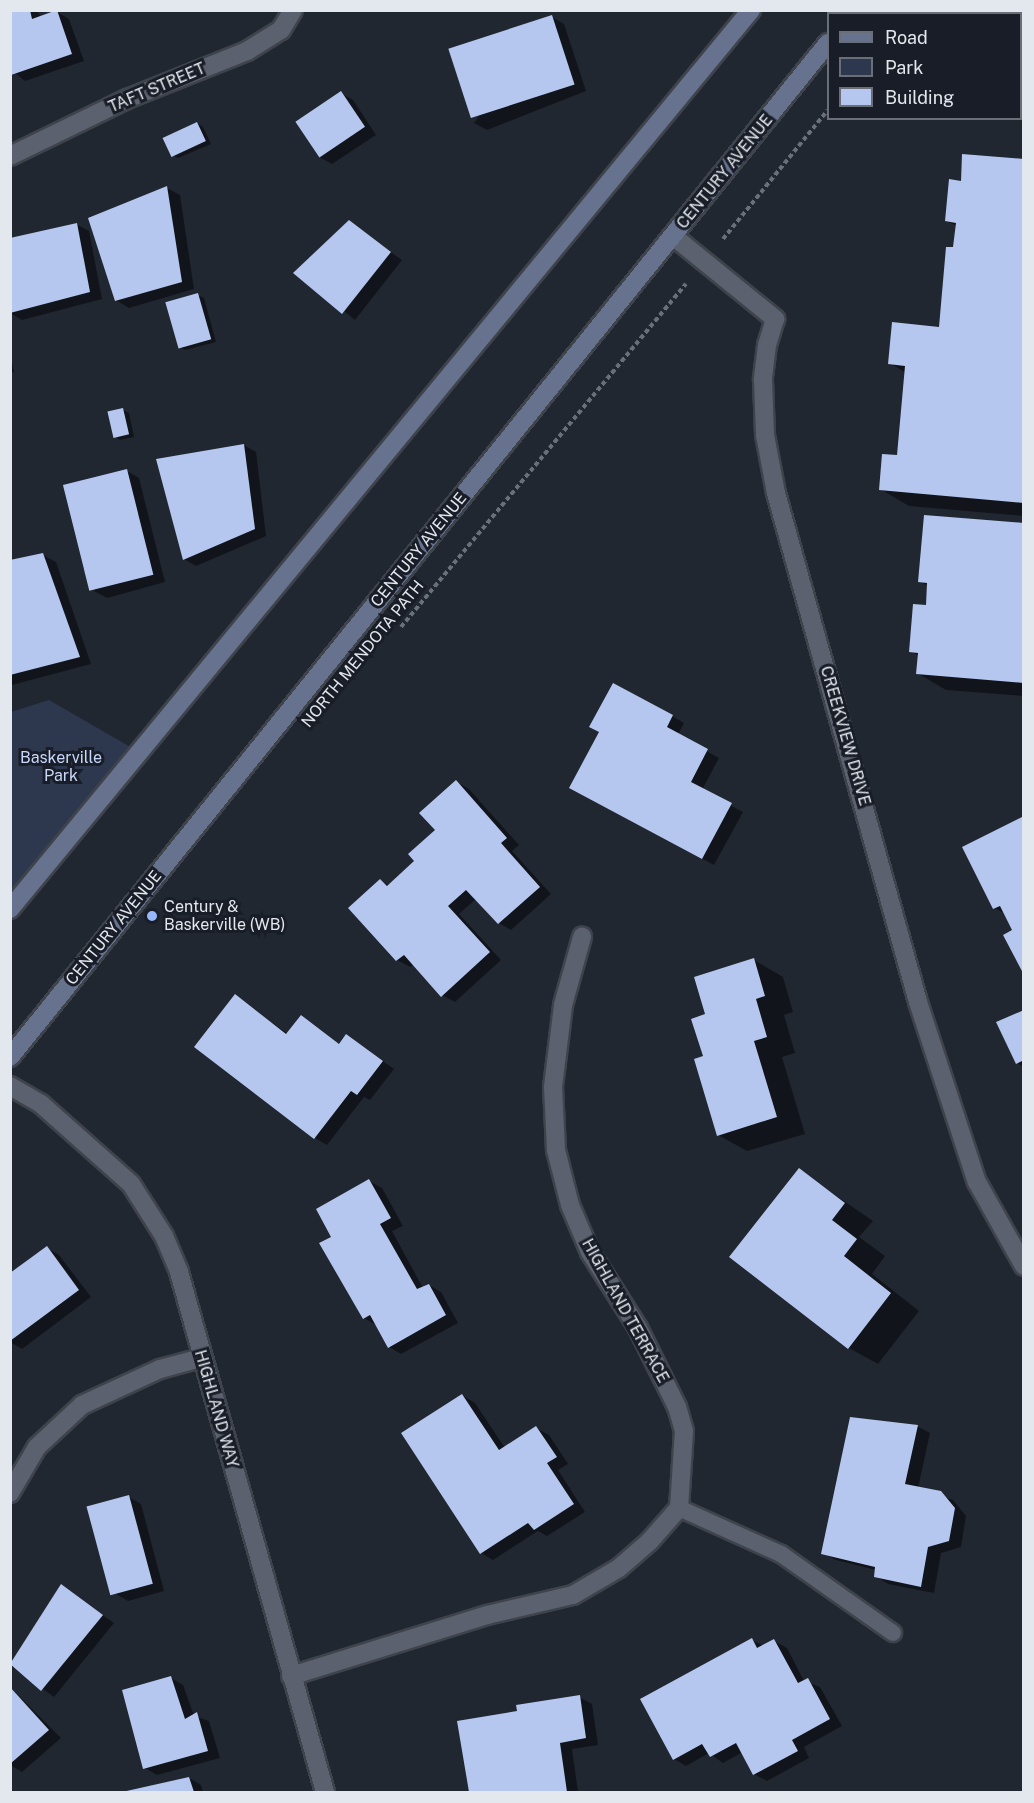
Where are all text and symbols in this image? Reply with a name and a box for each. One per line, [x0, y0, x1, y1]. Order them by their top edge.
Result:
legend [827, 12, 1022, 120]
text: Road [885, 27, 928, 48]
text: Park [885, 57, 923, 78]
street label: TAFT STREET [106, 59, 208, 117]
text: Building [885, 87, 954, 108]
street label: CENTURY AVENUE [673, 111, 777, 233]
street label: CENTURY AVENUE [367, 489, 471, 611]
street label: NORTH MENDOTA PATH [298, 577, 428, 731]
street label: CREEKVIEW DRIVE [816, 664, 874, 808]
park label: Baskerville Park [20, 748, 102, 786]
street label: CENTURY AVENUE [62, 867, 166, 989]
place label: Century & Baskerville (WB) [164, 897, 286, 935]
marker: Century & Baskerville (WB) [145, 909, 159, 923]
street label: HIGHLAND TERRACE [577, 1236, 673, 1386]
street label: HIGHLAND WAY [190, 1348, 242, 1470]

